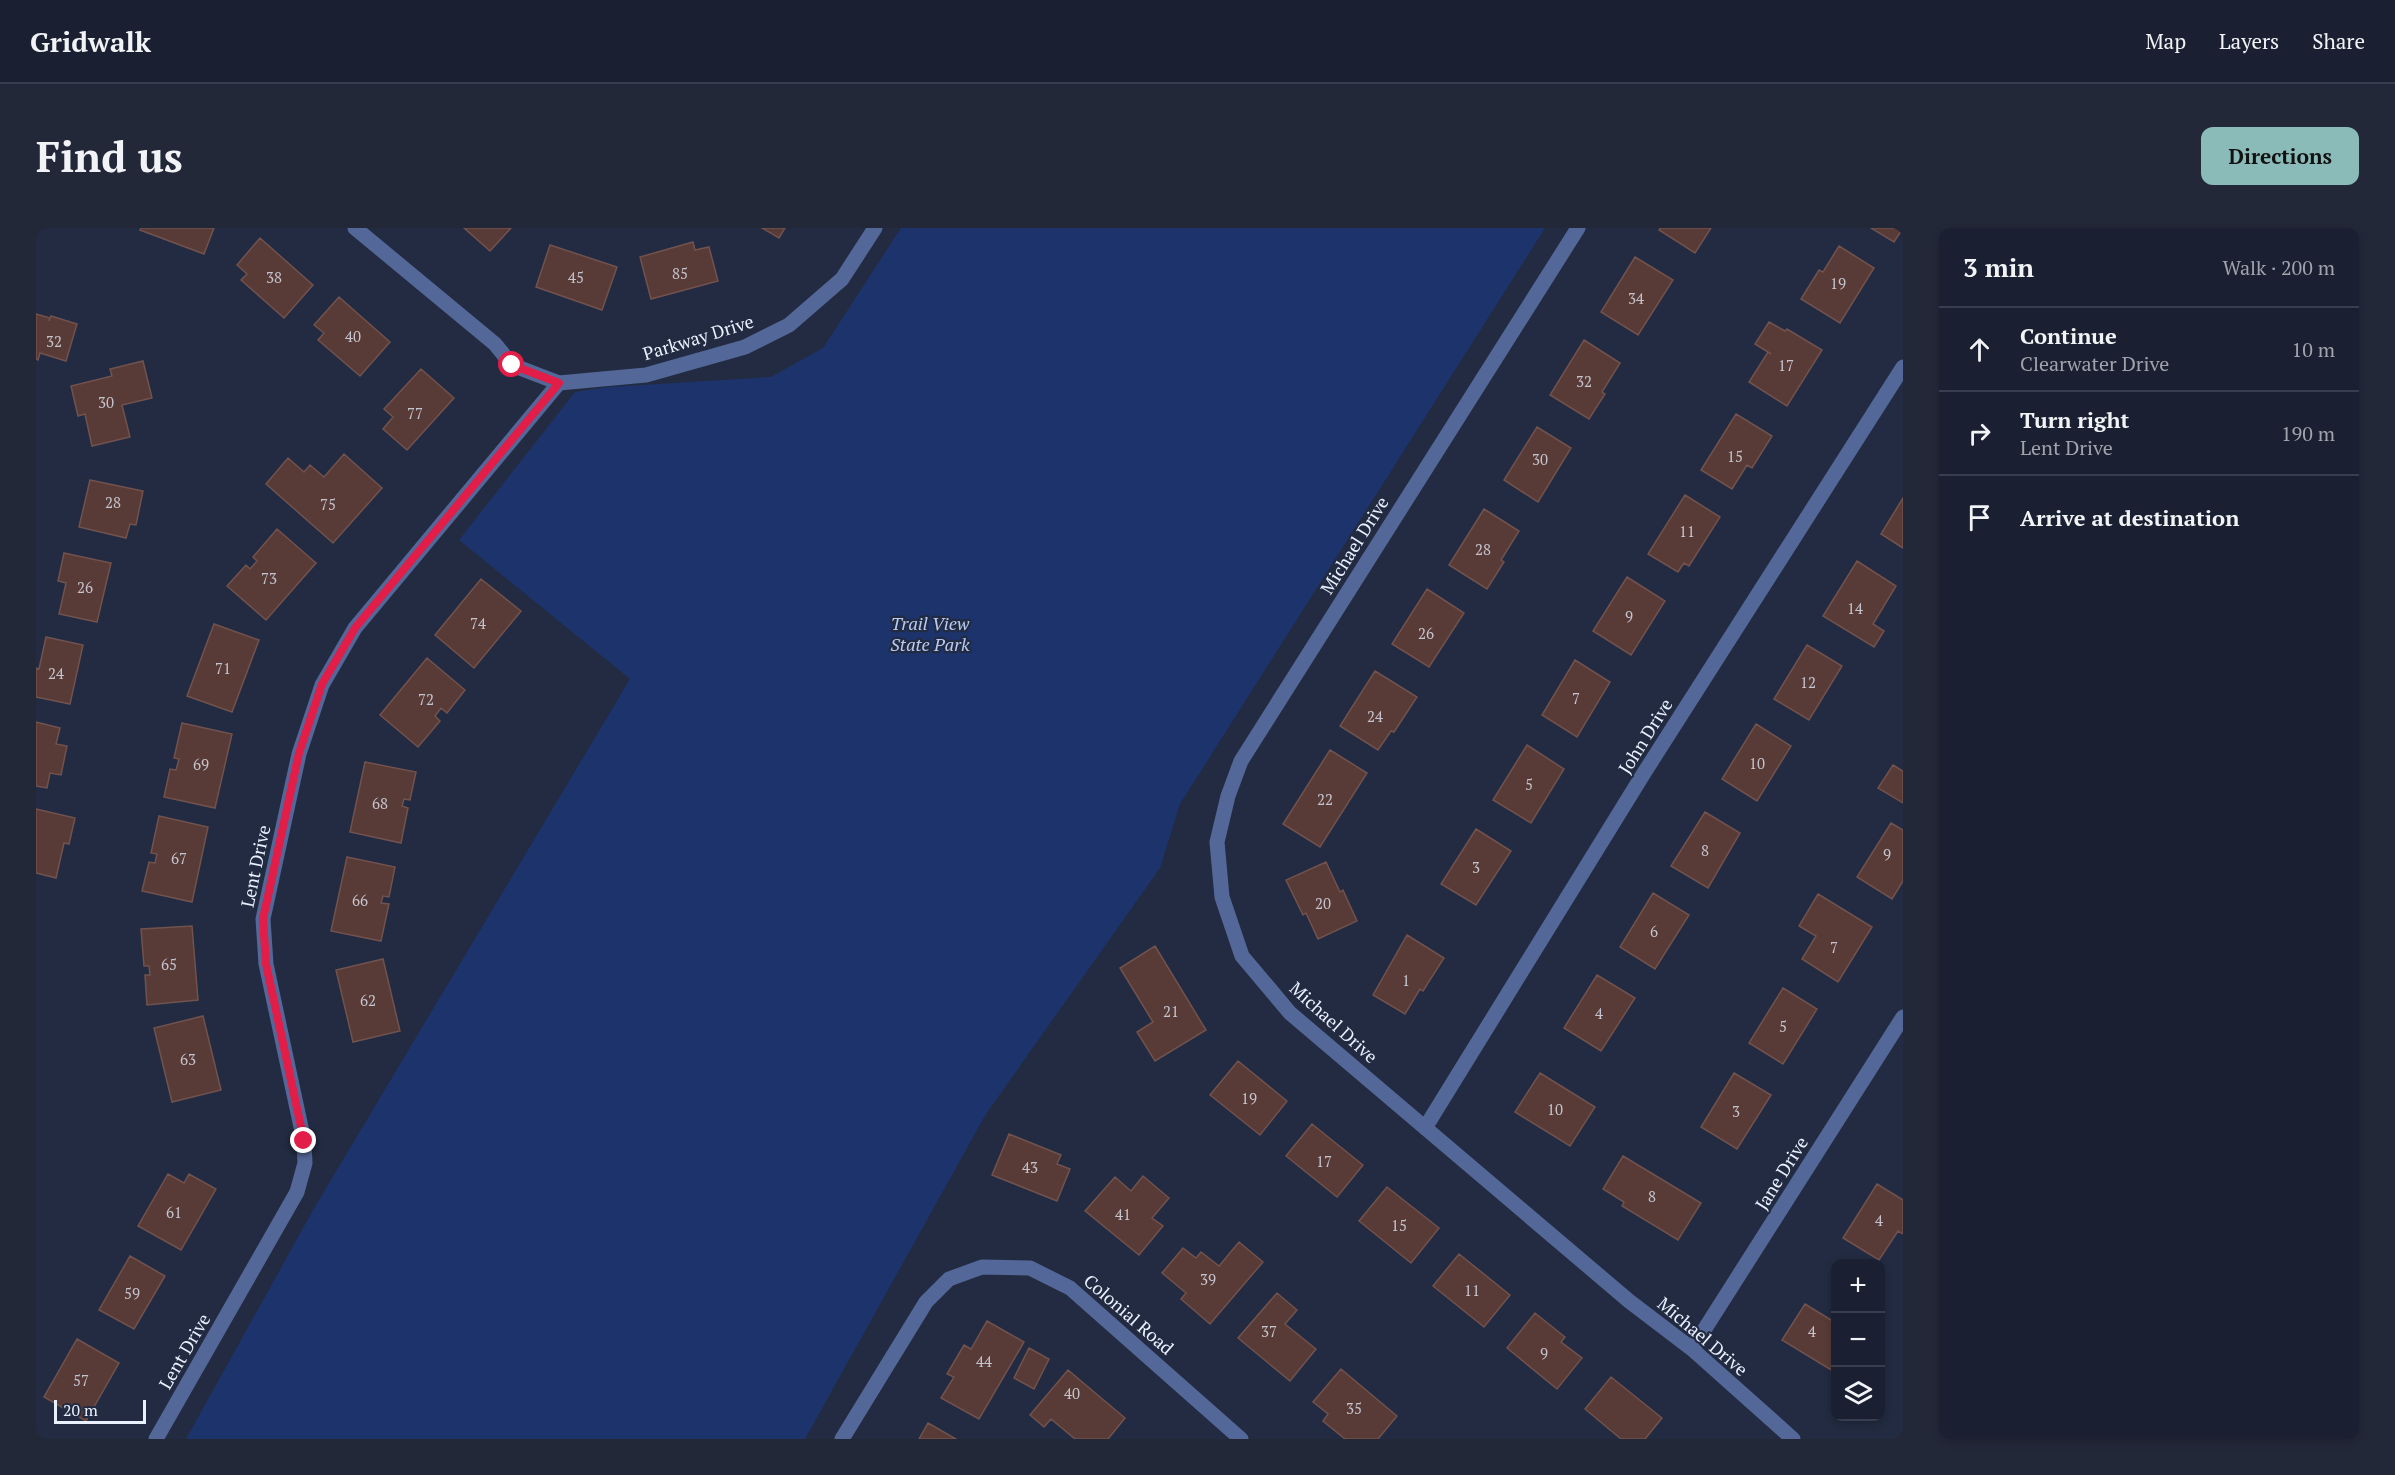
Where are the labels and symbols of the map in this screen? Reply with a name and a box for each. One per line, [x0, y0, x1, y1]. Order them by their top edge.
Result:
house number: 85 [672, 263, 688, 283]
house number: 38 [266, 267, 282, 287]
house number: 45 [568, 267, 584, 287]
house number: 19 [1830, 273, 1846, 293]
house number: 34 [1628, 288, 1644, 308]
street label: Parkway Drive [640, 309, 756, 365]
house number: 40 [345, 326, 361, 346]
house number: 32 [46, 331, 62, 351]
route start [498, 351, 524, 377]
house number: 17 [1778, 355, 1794, 375]
house number: 32 [1576, 371, 1592, 391]
house number: 30 [98, 392, 114, 412]
house number: 77 [407, 403, 423, 423]
house number: 15 [1727, 446, 1743, 466]
house number: 30 [1532, 449, 1548, 469]
house number: 28 [105, 492, 121, 512]
street label: Michael Drive [1314, 492, 1394, 598]
house number: 75 [320, 494, 336, 514]
house number: 11 [1679, 521, 1695, 541]
house number: 28 [1475, 539, 1491, 559]
house number: 73 [261, 568, 277, 588]
house number: 26 [77, 577, 93, 597]
house number: 14 [1847, 598, 1863, 618]
house number: 9 [1625, 606, 1633, 626]
park label: Trail View State Park [890, 611, 970, 656]
house number: 74 [470, 613, 486, 633]
house number: 26 [1418, 623, 1434, 643]
house number: 71 [215, 658, 231, 678]
house number: 24 [48, 663, 64, 683]
house number: 12 [1800, 672, 1816, 692]
house number: 7 [1572, 688, 1580, 708]
house number: 72 [418, 689, 434, 709]
street label: John Drive [1612, 694, 1678, 778]
house number: 24 [1367, 706, 1383, 726]
house number: 10 [1749, 753, 1765, 773]
house number: 69 [193, 754, 209, 774]
house number: 5 [1525, 774, 1533, 794]
house number: 22 [1317, 789, 1333, 809]
house number: 68 [372, 793, 388, 813]
street label: Lent Drive [235, 823, 275, 909]
house number: 8 [1701, 840, 1709, 860]
house number: 9 [1883, 844, 1891, 864]
house number: 67 [171, 848, 187, 868]
house number: 3 [1472, 857, 1480, 877]
house number: 66 [352, 890, 368, 910]
house number: 20 [1315, 893, 1331, 913]
house number: 6 [1650, 921, 1658, 941]
house number: 7 [1830, 937, 1838, 957]
house number: 65 [161, 954, 177, 974]
house number: 1 [1402, 970, 1410, 990]
street label: Michael Drive [1285, 976, 1383, 1068]
house number: 62 [360, 990, 376, 1010]
house number: 21 [1163, 1001, 1179, 1021]
house number: 4 [1595, 1003, 1603, 1023]
house number: 5 [1779, 1016, 1787, 1036]
house number: 63 [180, 1049, 196, 1069]
house number: 19 [1241, 1088, 1257, 1108]
house number: 10 [1547, 1099, 1563, 1119]
house number: 3 [1732, 1101, 1740, 1121]
route end [290, 1127, 316, 1153]
street label: Jane Drive [1749, 1132, 1813, 1214]
house number: 17 [1316, 1151, 1332, 1171]
house number: 43 [1022, 1157, 1038, 1177]
house number: 8 [1648, 1186, 1656, 1206]
house number: 61 [166, 1202, 182, 1222]
house number: 41 [1115, 1204, 1131, 1224]
house number: 4 [1875, 1210, 1883, 1230]
house number: 15 [1391, 1215, 1407, 1235]
street label: Colonial Road [1079, 1268, 1179, 1360]
house number: 39 [1200, 1269, 1216, 1289]
house number: 11 [1464, 1280, 1480, 1300]
house number: 59 [124, 1283, 140, 1303]
street label: Michael Drive [1653, 1291, 1753, 1381]
street label: Lent Drive [153, 1309, 215, 1393]
house number: 37 [1261, 1321, 1277, 1341]
house number: 4 [1808, 1321, 1816, 1341]
house number: 9 [1540, 1343, 1548, 1363]
house number: 44 [976, 1351, 992, 1371]
house number: 57 [73, 1370, 89, 1390]
house number: 40 [1064, 1383, 1080, 1403]
scale bar [54, 1397, 146, 1424]
house number: 35 [1346, 1398, 1362, 1418]

